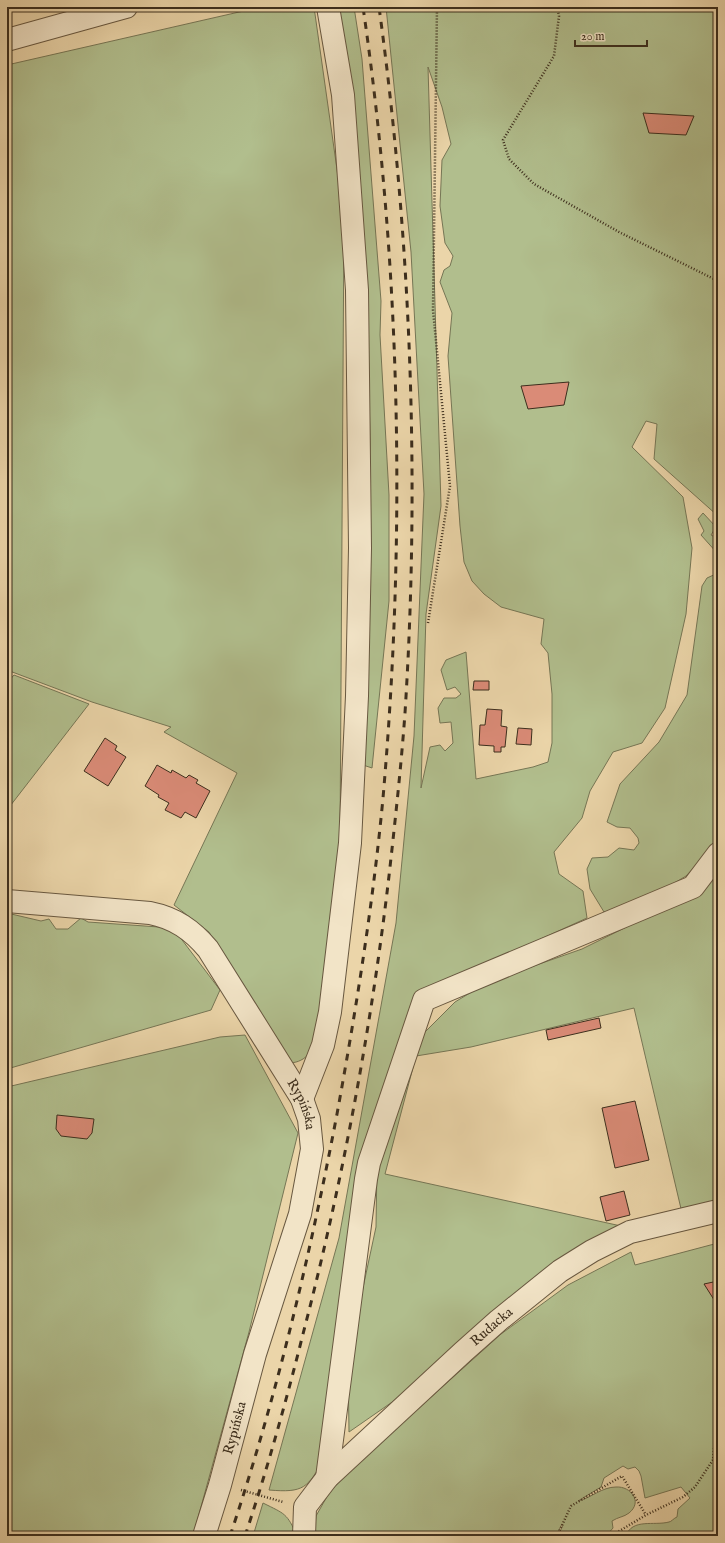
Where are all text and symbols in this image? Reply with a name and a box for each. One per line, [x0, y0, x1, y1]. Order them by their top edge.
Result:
scale bar [575, 22, 647, 48]
text: 20 m [581, 29, 604, 44]
street label: Rypińska [283, 1075, 319, 1132]
street label: Rudacka [467, 1303, 517, 1350]
street label: Rypińska [219, 1399, 251, 1457]

